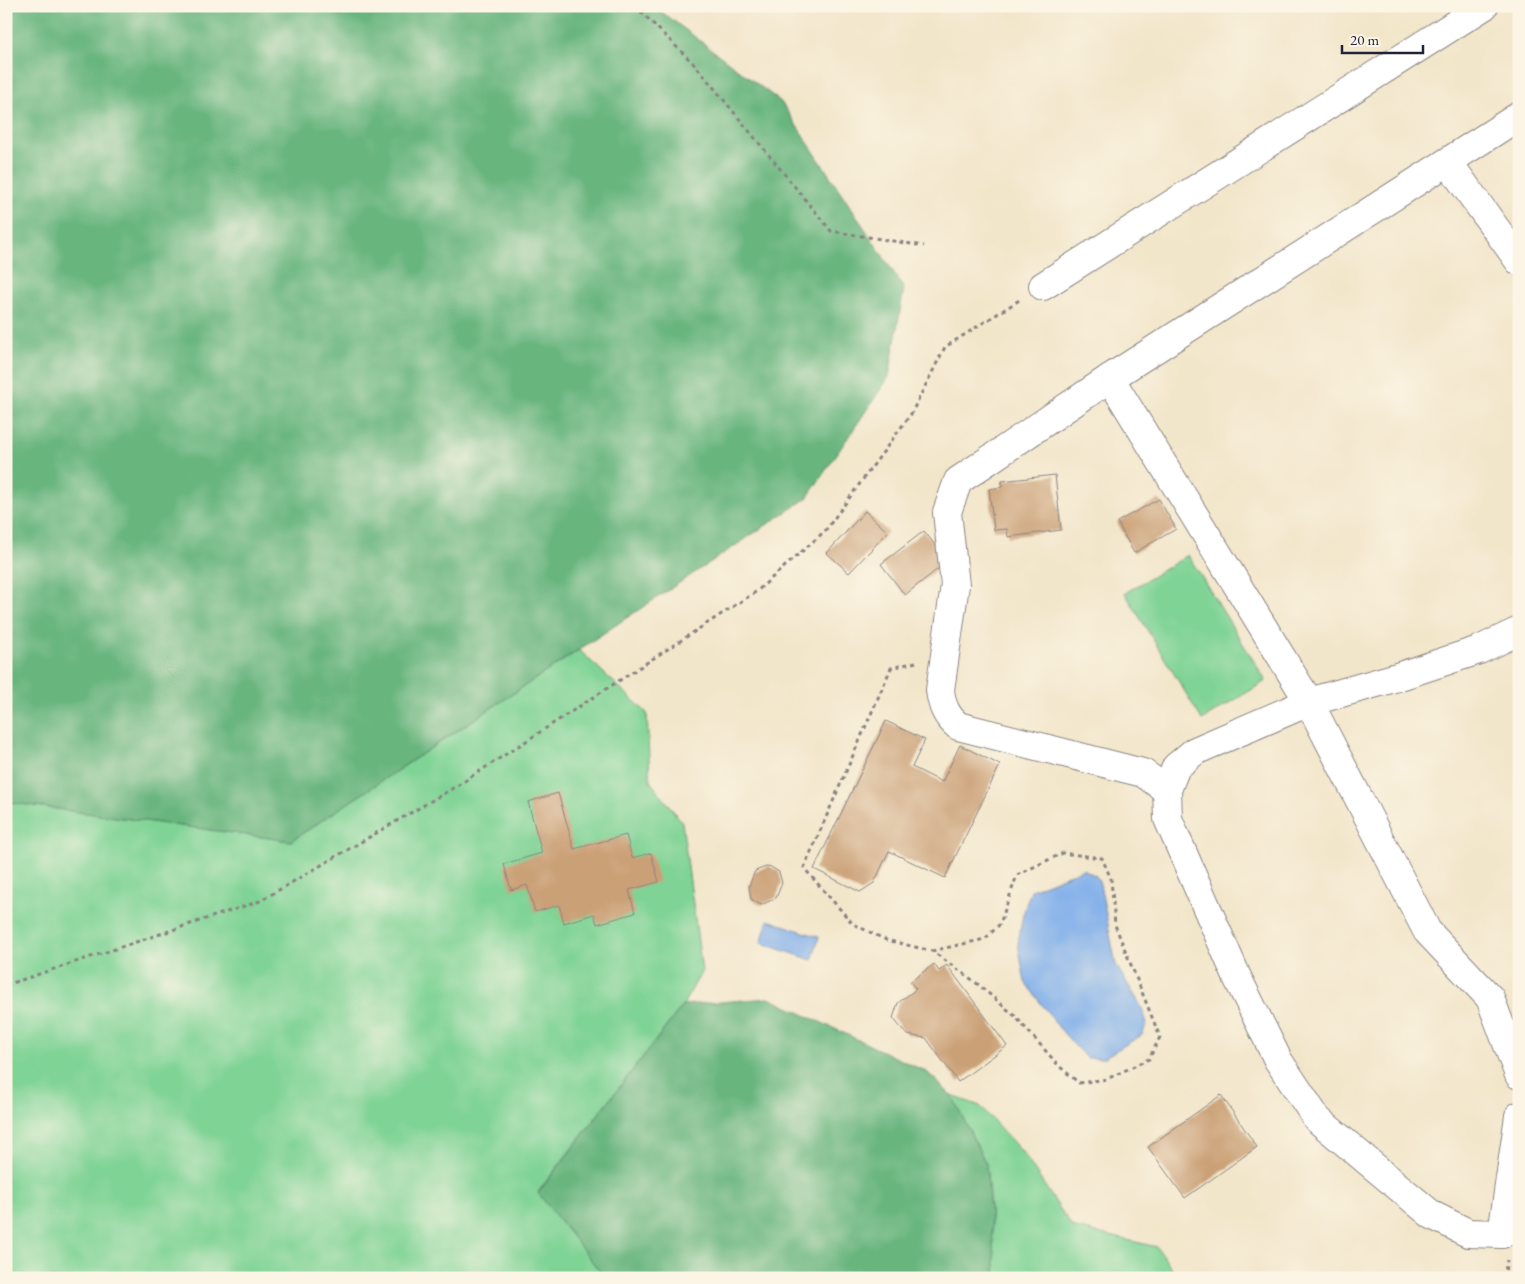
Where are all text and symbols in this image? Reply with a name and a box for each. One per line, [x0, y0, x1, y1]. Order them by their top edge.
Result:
scale bar [1342, 22, 1424, 54]
text: 20 m [1350, 30, 1379, 49]

